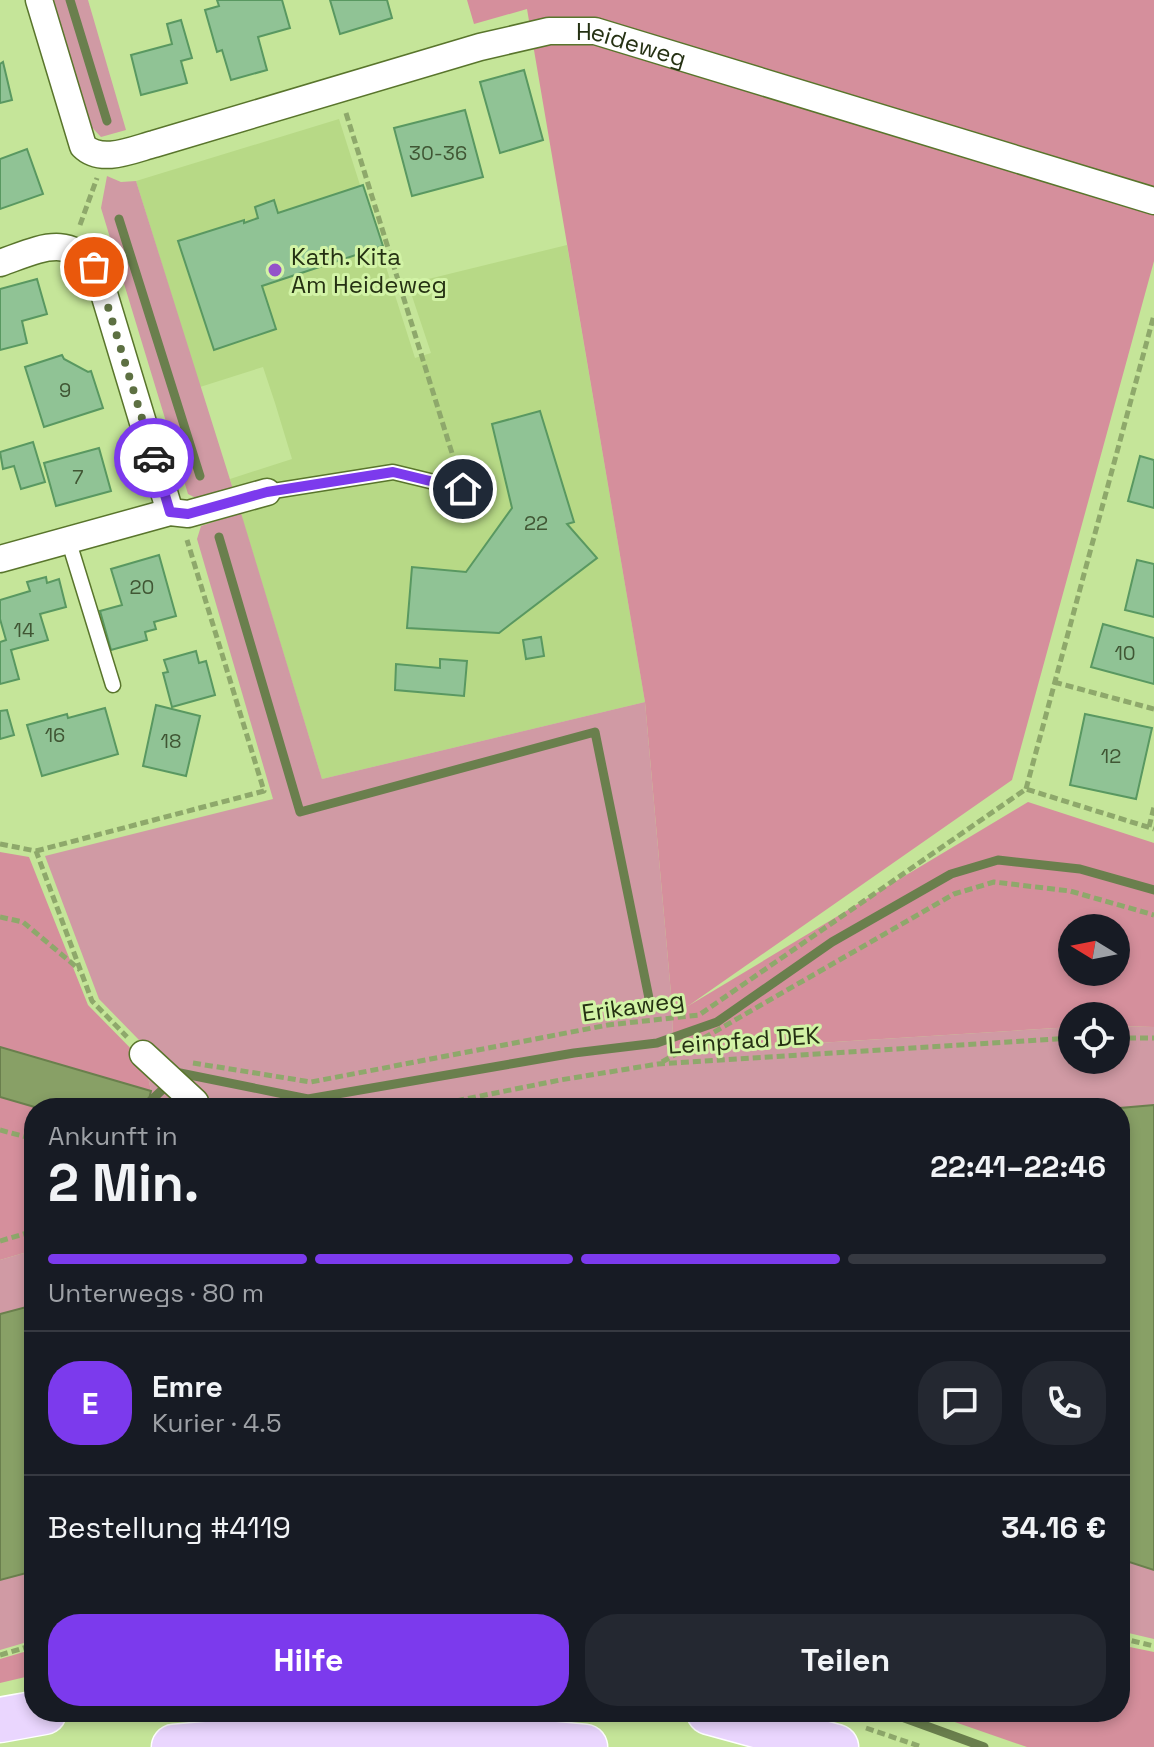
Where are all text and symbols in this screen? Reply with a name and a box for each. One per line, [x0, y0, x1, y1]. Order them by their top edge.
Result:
street label: Heideweg [576, 15, 690, 73]
house number: 30-36 [409, 140, 467, 166]
pin [60, 233, 128, 301]
place label: Kath. Kita Am Heideweg [291, 241, 447, 300]
icon: bag [72, 245, 116, 289]
marker: Kath. Kita Am Heideweg [266, 261, 284, 279]
house number: 9 [59, 377, 71, 403]
courier [114, 418, 194, 498]
icon: car [132, 436, 176, 480]
pin [429, 455, 497, 523]
house number: 7 [72, 464, 84, 490]
icon: home [441, 467, 485, 511]
house number: 22 [524, 510, 548, 536]
house number: 20 [130, 574, 154, 600]
house number: 14 [14, 617, 34, 643]
house number: 10 [1114, 640, 1136, 666]
house number: 16 [45, 722, 65, 748]
house number: 18 [161, 728, 181, 754]
house number: 12 [1101, 743, 1121, 769]
north arrow [1058, 914, 1130, 986]
map controls [1058, 914, 1130, 1074]
street label: Erikaweg [580, 983, 686, 1029]
button: locate [1058, 1002, 1130, 1074]
street label: Leinpfad DEK [667, 1019, 821, 1061]
text: Ankunft in [48, 1119, 178, 1153]
text: 22:41–22:46 [930, 1147, 1106, 1186]
text: 2 Min. [48, 1150, 199, 1216]
text: Unterwegs · 80 m [48, 1276, 264, 1310]
button: chat [918, 1361, 1002, 1445]
button: phone [1022, 1361, 1106, 1445]
text: Emre [152, 1367, 223, 1406]
text: E [82, 1384, 98, 1423]
text: Kurier · 4.5 [152, 1406, 282, 1440]
text: Bestellung #4119 [48, 1508, 291, 1547]
text: 34.16 € [1001, 1508, 1106, 1547]
button: Hilfe [48, 1614, 569, 1706]
button: Teilen [585, 1614, 1106, 1706]

